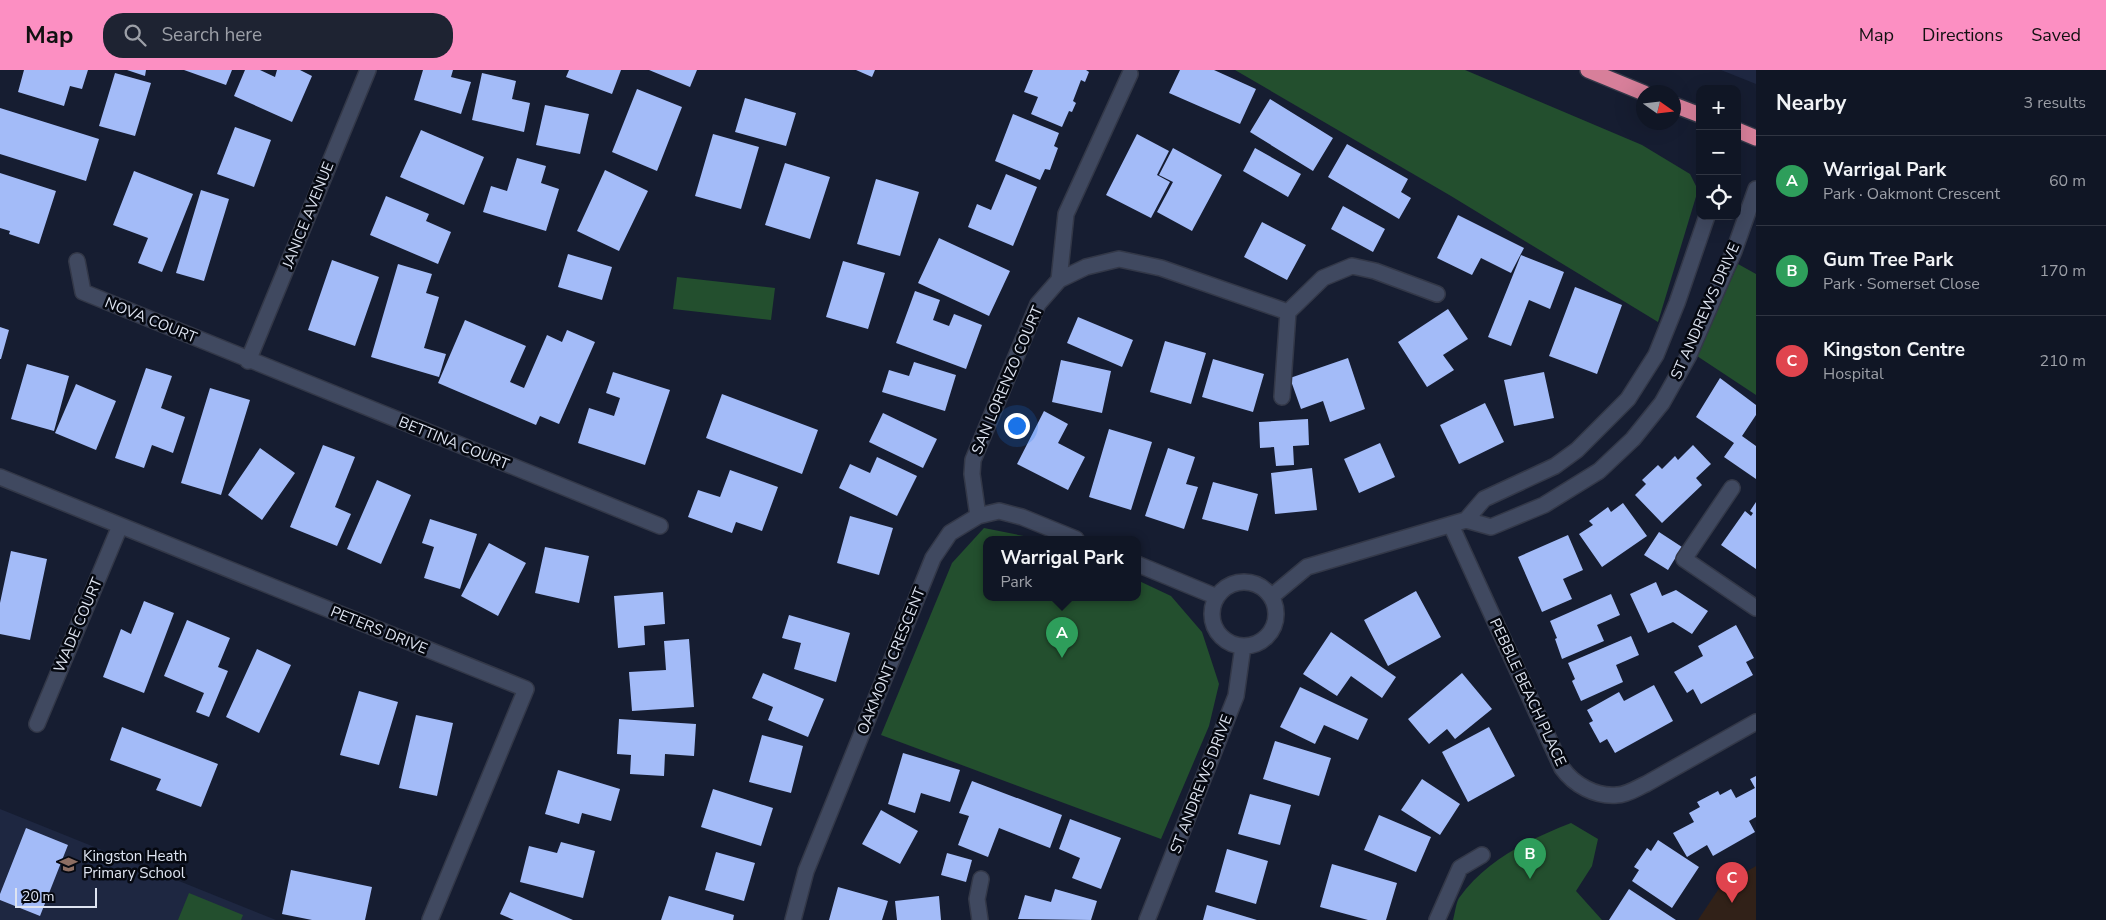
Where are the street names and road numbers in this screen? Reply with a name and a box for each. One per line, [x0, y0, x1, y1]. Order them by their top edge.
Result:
street label: JANICE AVENUE [277, 159, 339, 272]
street label: ST ANDREWS DRIVE [1666, 240, 1744, 382]
street label: NOVA COURT [102, 292, 200, 348]
street label: SAN LORENZO COURT [967, 303, 1047, 457]
street label: BETTINA COURT [396, 412, 512, 474]
street label: WADE COURT [49, 574, 107, 676]
street label: OAKMONT CRESCENT [852, 585, 930, 737]
street label: PETERS DRIVE [327, 601, 431, 659]
street label: PEBBLE BEACH PLACE [1485, 615, 1571, 769]
street label: ST ANDREWS DRIVE [1165, 712, 1237, 856]

